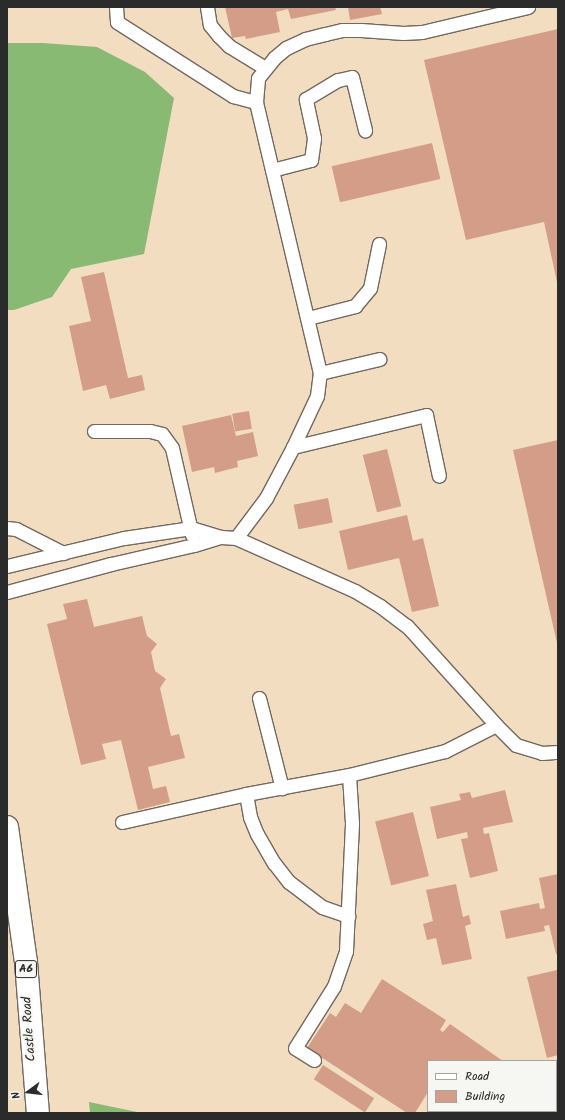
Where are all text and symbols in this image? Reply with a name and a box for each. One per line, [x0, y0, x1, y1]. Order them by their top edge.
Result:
road number: A6 [14, 959, 38, 979]
street label: Castle Road [20, 996, 40, 1062]
legend [427, 1060, 557, 1112]
text: Road [465, 1067, 489, 1086]
north arrow [8, 1072, 48, 1112]
text: Building [465, 1087, 505, 1106]
text: N [7, 1089, 26, 1101]

